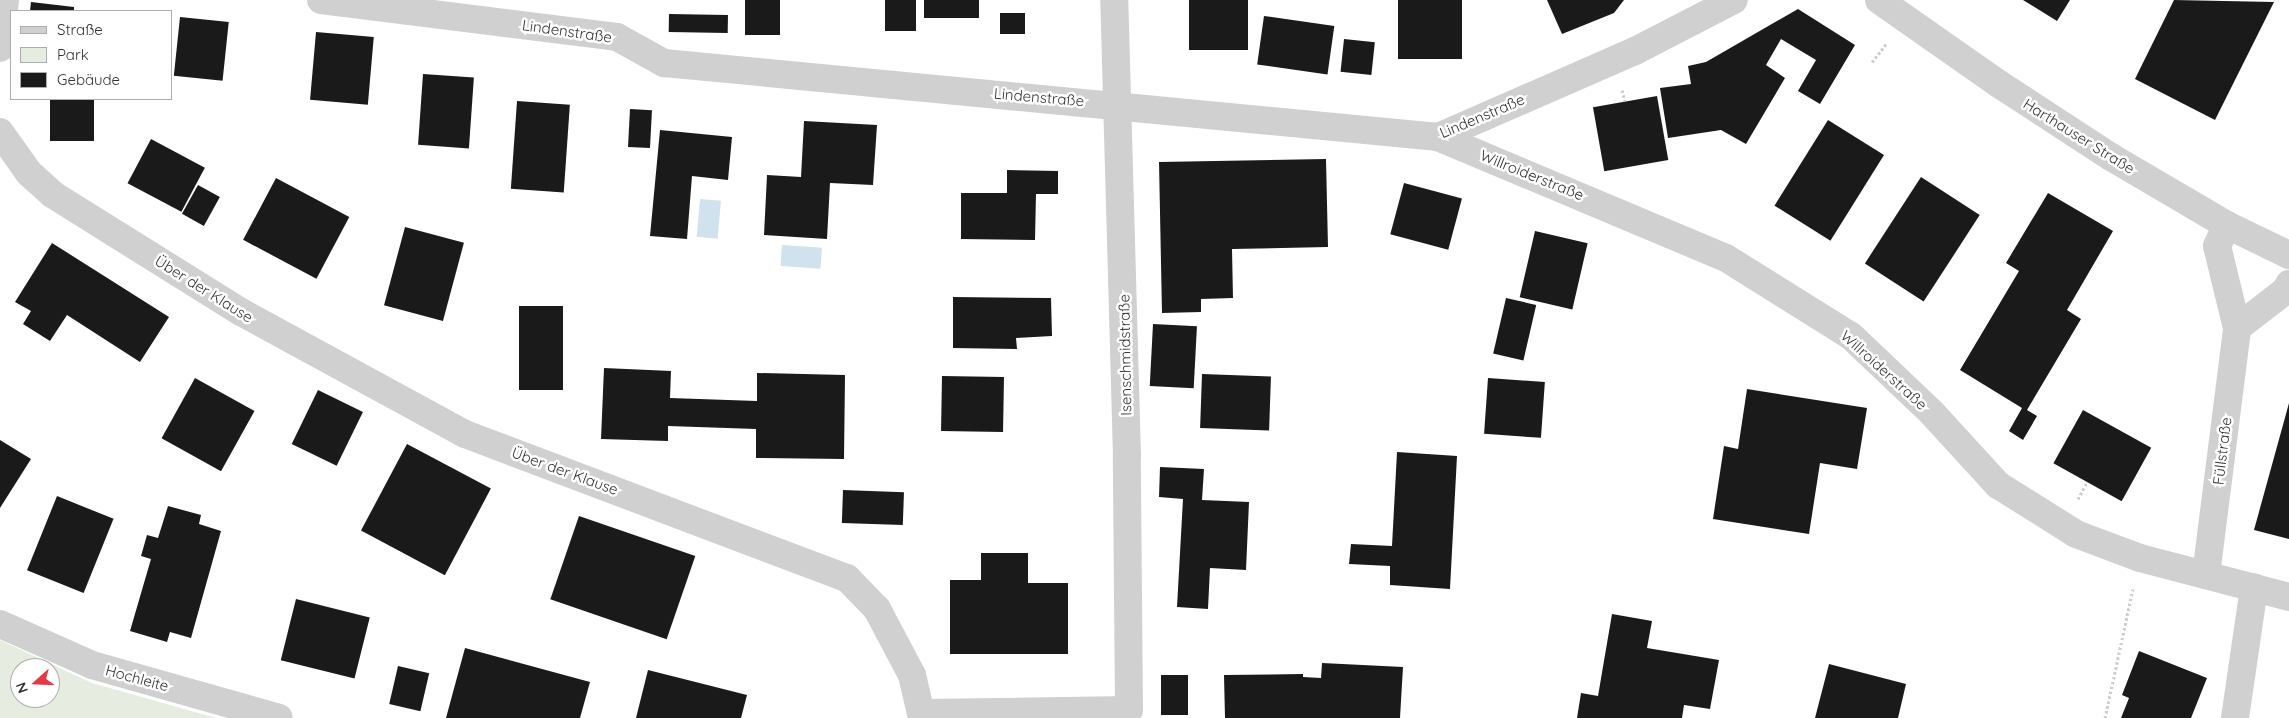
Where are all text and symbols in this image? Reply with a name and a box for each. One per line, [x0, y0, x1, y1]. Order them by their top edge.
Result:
legend [10, 10, 172, 100]
street label: Lindenstraße [521, 16, 613, 46]
text: Straße [57, 20, 103, 39]
text: Park [57, 45, 89, 64]
text: Gebäude [57, 70, 120, 89]
street label: Lindenstraße [993, 84, 1085, 110]
street label: Lindenstraße [1437, 90, 1527, 142]
street label: Harthauser Straße [2020, 94, 2138, 178]
street label: Willroiderstraße [1478, 146, 1586, 204]
street label: Über der Klause [152, 252, 256, 326]
street label: Isenschmidstraße [1115, 294, 1135, 416]
street label: Willroiderstraße [1837, 327, 1931, 413]
street label: Füllstraße [2209, 416, 2235, 486]
street label: Über der Klause [509, 443, 621, 499]
north arrow [10, 658, 60, 708]
street label: Hochleite [103, 661, 171, 695]
text: N [12, 680, 32, 696]

